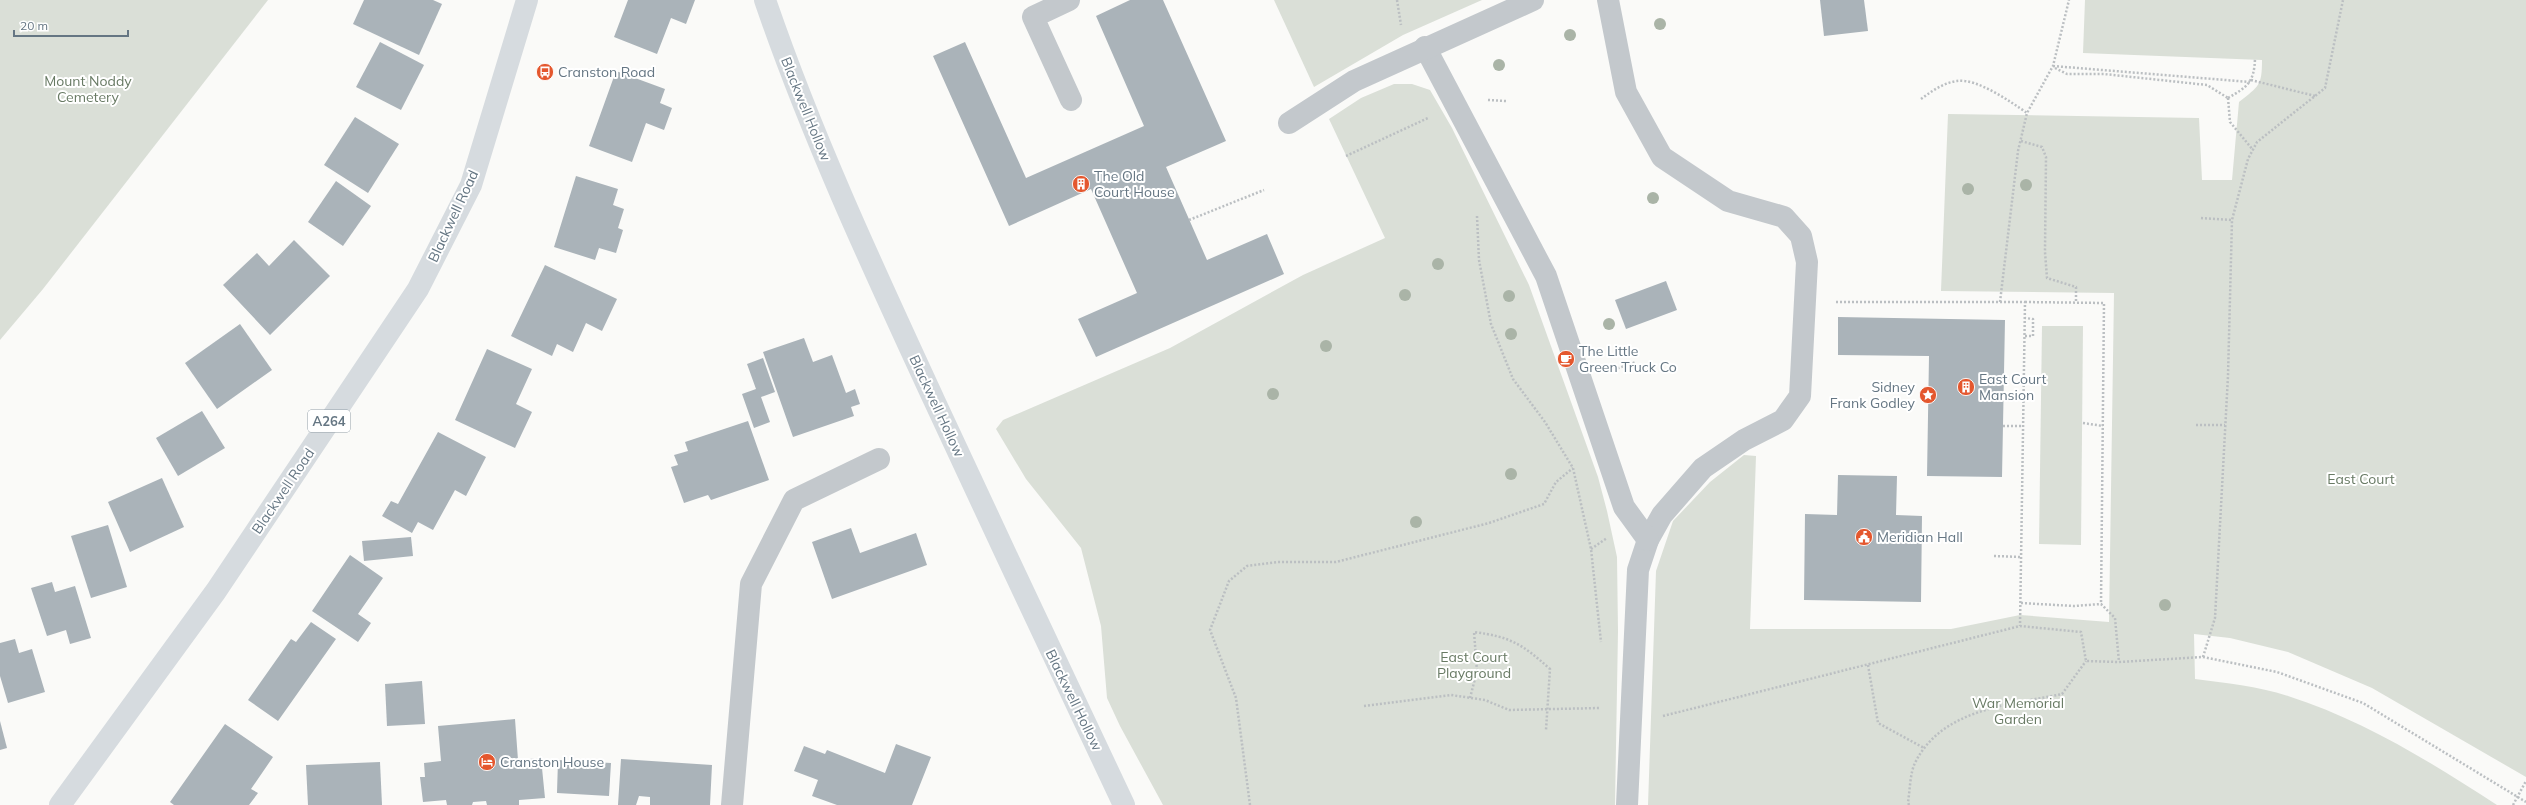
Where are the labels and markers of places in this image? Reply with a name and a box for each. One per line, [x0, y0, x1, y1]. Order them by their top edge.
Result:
bus stop icon: Cranston Road [535, 62, 555, 82]
place label: Cranston Road [558, 63, 655, 81]
place label: The Old Court House [1094, 167, 1175, 201]
building icon: The Old Court House [1071, 174, 1091, 194]
place label: The Little Green Truck Co [1579, 342, 1677, 376]
cafe icon: The Little Green Truck Co [1556, 349, 1576, 369]
place label: East Court Mansion [1979, 370, 2047, 404]
building icon: East Court Mansion [1956, 377, 1976, 397]
place label: Sidney Frank Godley [1830, 378, 1916, 412]
place icon: Sidney Frank Godley [1918, 385, 1938, 405]
public building icon: Meridian Hall [1854, 527, 1874, 547]
place label: Meridian Hall [1877, 528, 1963, 546]
hotel icon: Cranston House [477, 752, 497, 772]
place label: Cranston House [500, 753, 604, 771]

